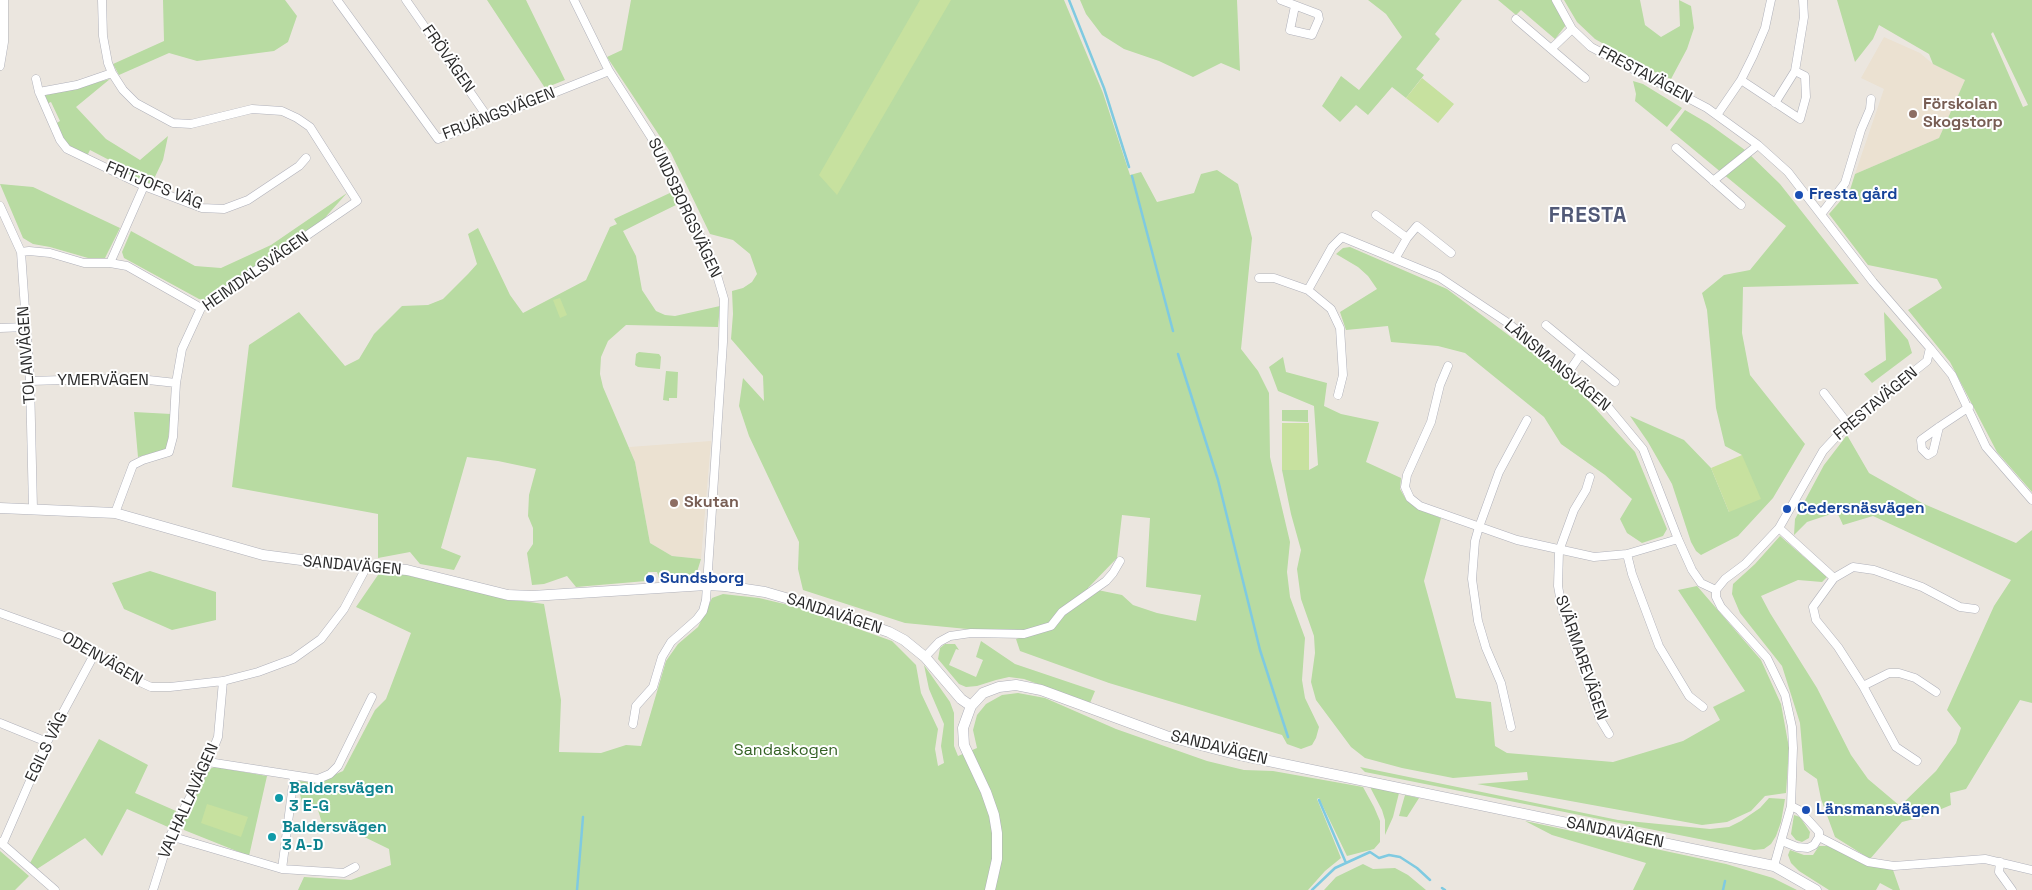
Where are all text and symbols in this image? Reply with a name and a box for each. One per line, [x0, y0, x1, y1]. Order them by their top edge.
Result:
street label: FRÖVÄGEN [418, 21, 478, 97]
street label: FRESTAVÄGEN [1595, 42, 1695, 108]
street label: FRUÄNGSVÄGEN [440, 84, 558, 144]
place label: Förskolan Skogstorp [1923, 95, 2003, 133]
marker: Förskolan Skogstorp [1907, 108, 1919, 120]
street label: SUNDSBORGSVÄGEN [643, 135, 725, 281]
street label: FRITJOFS VÄG [103, 158, 205, 214]
place label: Fresta gård [1809, 185, 1897, 205]
marker: Fresta gård [1793, 189, 1805, 201]
district label: FRESTA [1548, 203, 1628, 229]
street label: HEIMDALSVÄGEN [199, 228, 313, 316]
street label: TOLANVÄGEN [14, 305, 40, 405]
street label: LÄNSMANSVÄGEN [1500, 316, 1614, 416]
street label: FRESTAVÄGEN [1830, 363, 1922, 445]
street label: YMERVÄGEN [57, 371, 149, 391]
place label: Skutan [684, 493, 739, 513]
marker: Skutan [668, 497, 680, 509]
place label: Cedersnäsvägen [1797, 499, 1925, 519]
marker: Cedersnäsvägen [1781, 503, 1793, 515]
street label: SANDAVÄGEN [302, 552, 402, 580]
place label: Sundsborg [660, 569, 744, 589]
marker: Sundsborg [644, 573, 656, 585]
street label: SANDAVÄGEN [784, 590, 884, 638]
street label: SVÄRMAREVÄGEN [1551, 593, 1611, 723]
street label: ODENVÄGEN [58, 628, 146, 690]
street label: EGILS VÄG [22, 709, 72, 785]
street label: SANDAVÄGEN [1168, 727, 1270, 769]
street label: VALHALLAVÄGEN [155, 740, 223, 862]
park label: Sandaskogen [734, 741, 838, 761]
place label: Baldersvägen 3 E-G [289, 779, 394, 817]
marker: Baldersvägen 3 E-G [273, 792, 285, 804]
place label: Länsmansvägen [1816, 800, 1940, 820]
marker: Länsmansvägen [1800, 804, 1812, 816]
street label: SANDAVÄGEN [1564, 813, 1666, 853]
place label: Baldersvägen 3 A-D [282, 818, 387, 856]
marker: Baldersvägen 3 A-D [266, 831, 278, 843]

